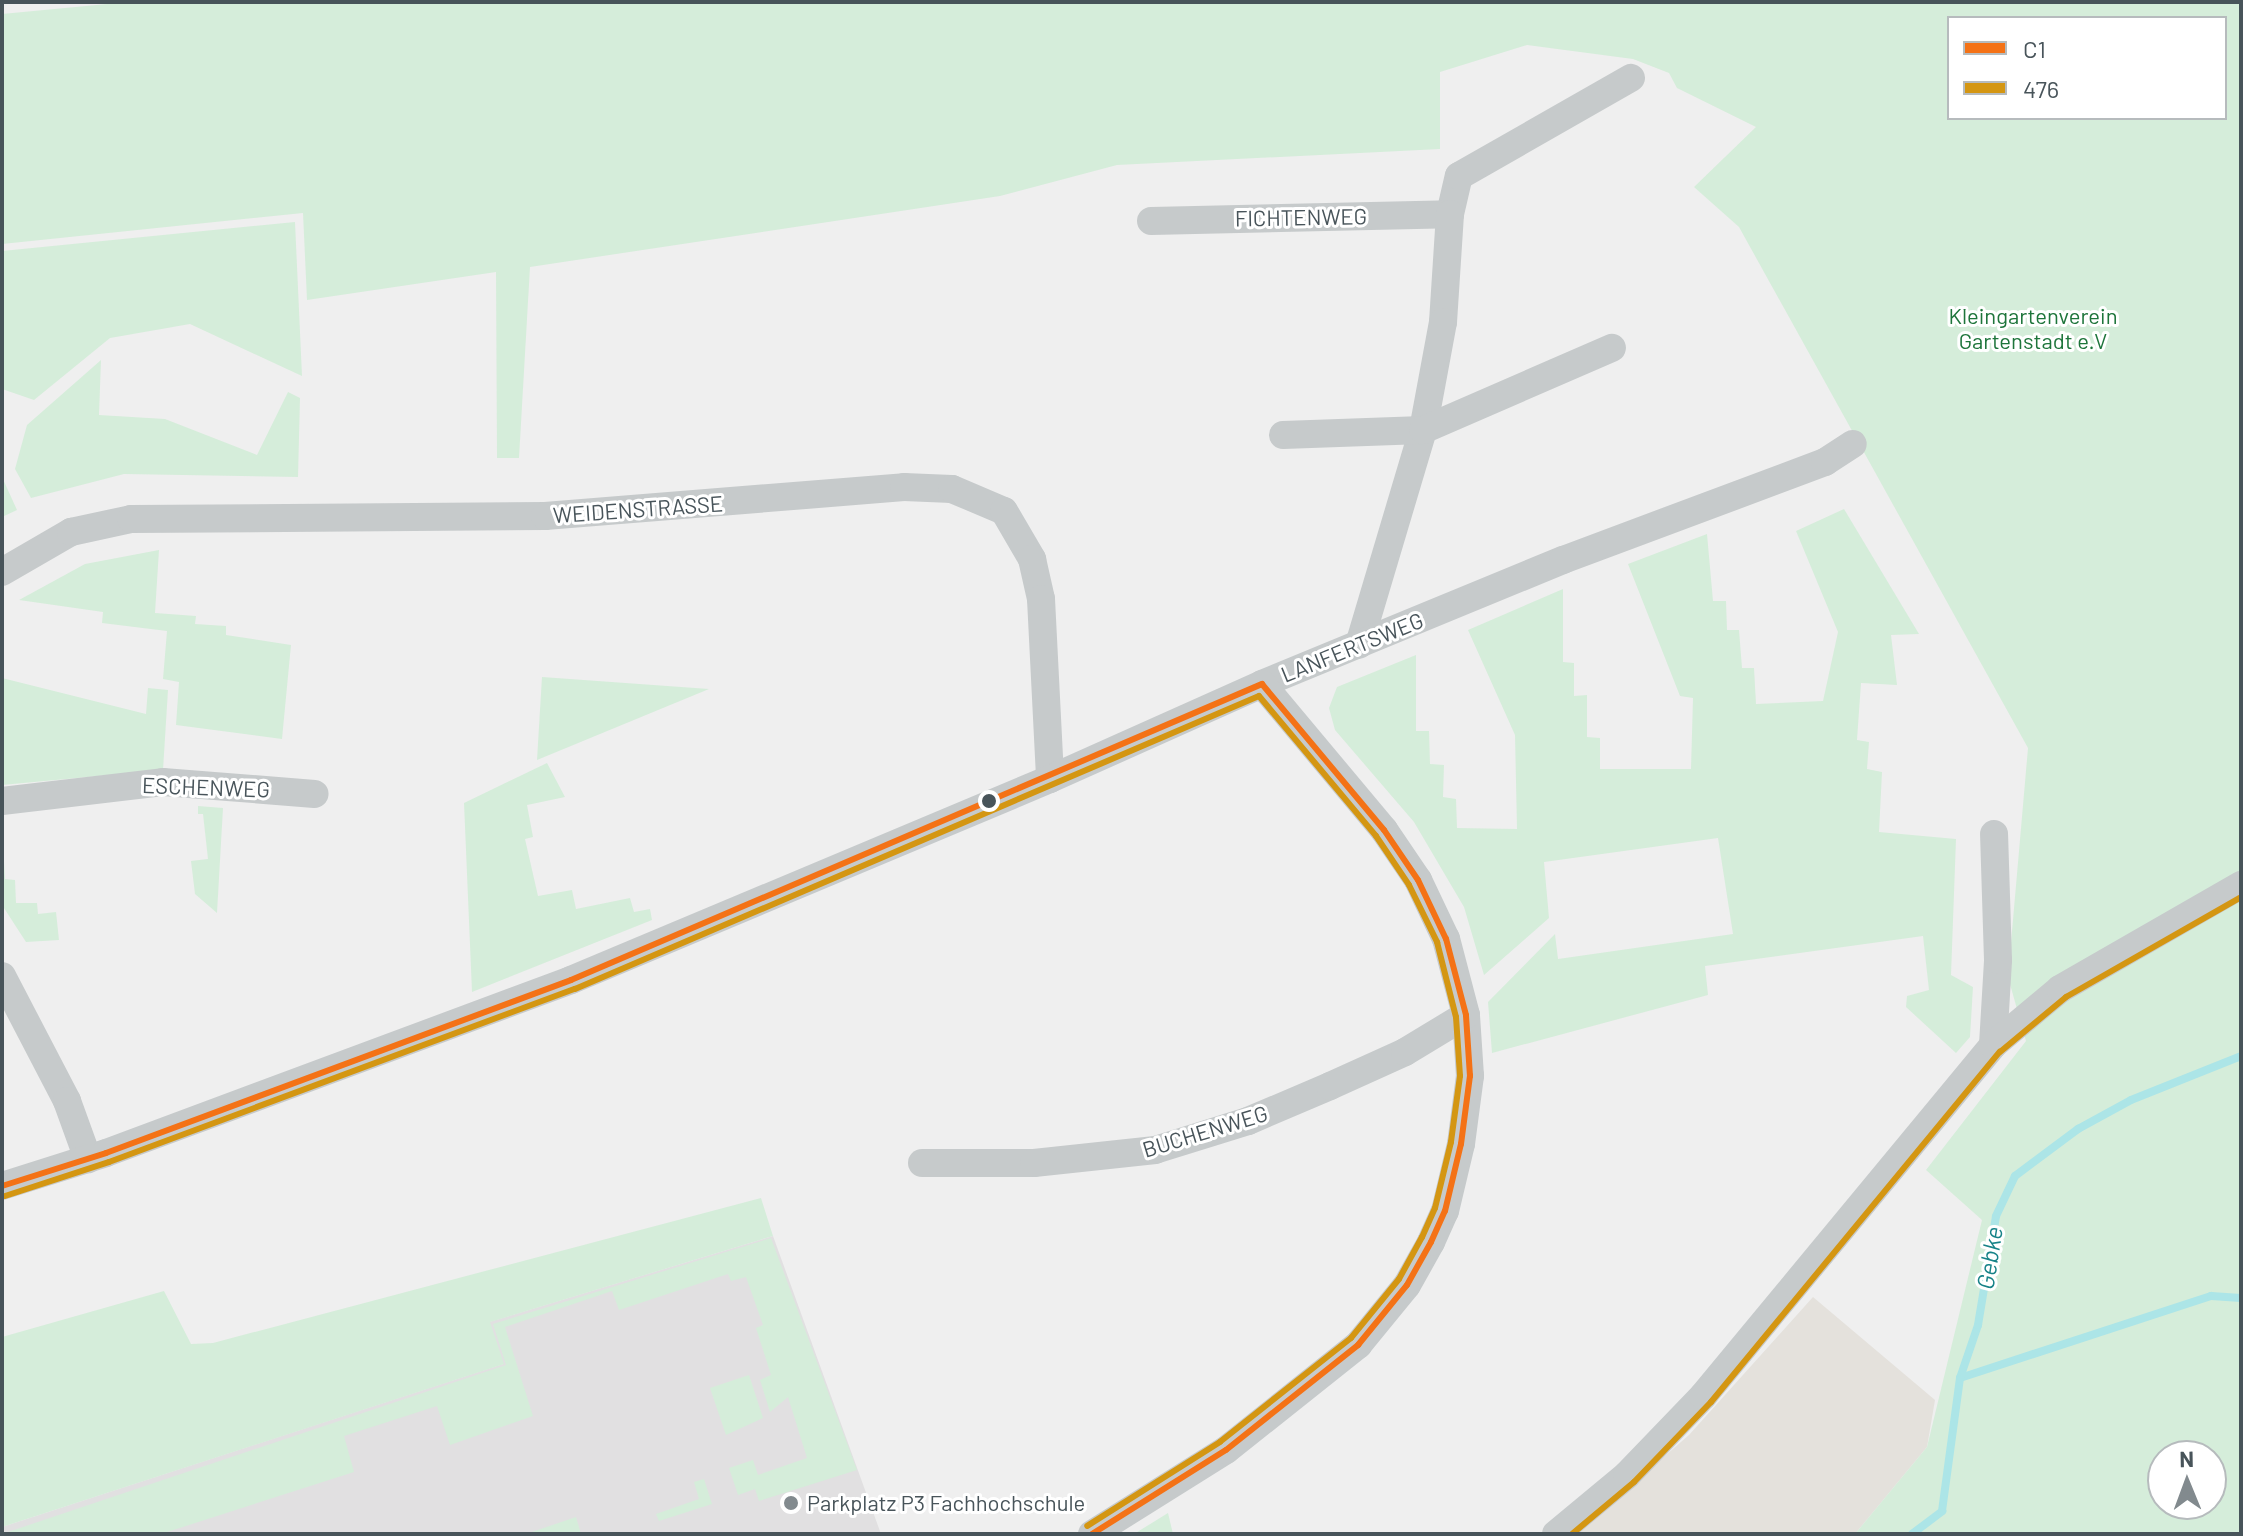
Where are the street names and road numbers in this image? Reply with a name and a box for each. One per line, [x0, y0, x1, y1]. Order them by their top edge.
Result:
street label: FICHTENWEG [1235, 203, 1367, 231]
street label: WEIDENSTRASSE [552, 490, 724, 528]
street label: LANFERTSWEG [1277, 606, 1427, 688]
street label: ESCHENWEG [142, 772, 270, 802]
street label: BUCHENWEG [1139, 1099, 1271, 1163]

